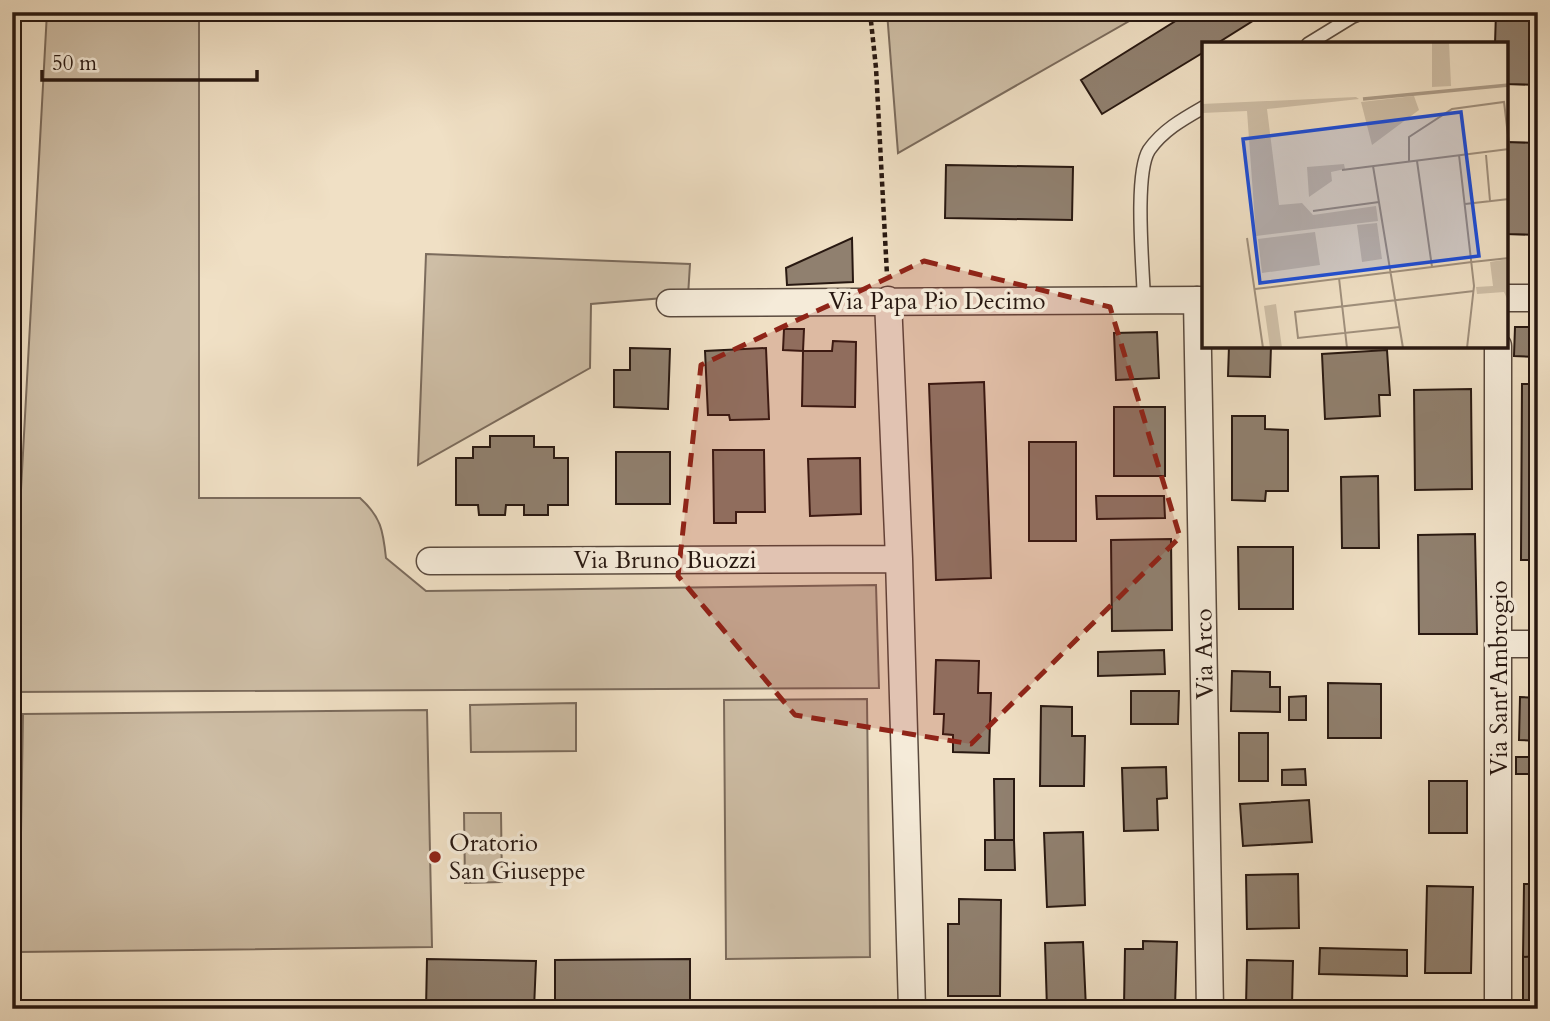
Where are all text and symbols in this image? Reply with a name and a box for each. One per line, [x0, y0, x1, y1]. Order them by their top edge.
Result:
scale bar [42, 38, 257, 82]
inset map [1202, 42, 1508, 348]
text: 50 m [52, 49, 97, 78]
street label: Via Papa Pio Decimo [828, 285, 1046, 318]
street label: Via Bruno Buozzi [573, 544, 757, 577]
street label: Via Sant'Ambrogio [1483, 580, 1516, 776]
street label: Via Arco [1187, 608, 1222, 700]
place label: Oratorio San Giuseppe [449, 827, 586, 888]
marker: Oratorio San Giuseppe [427, 849, 443, 865]

